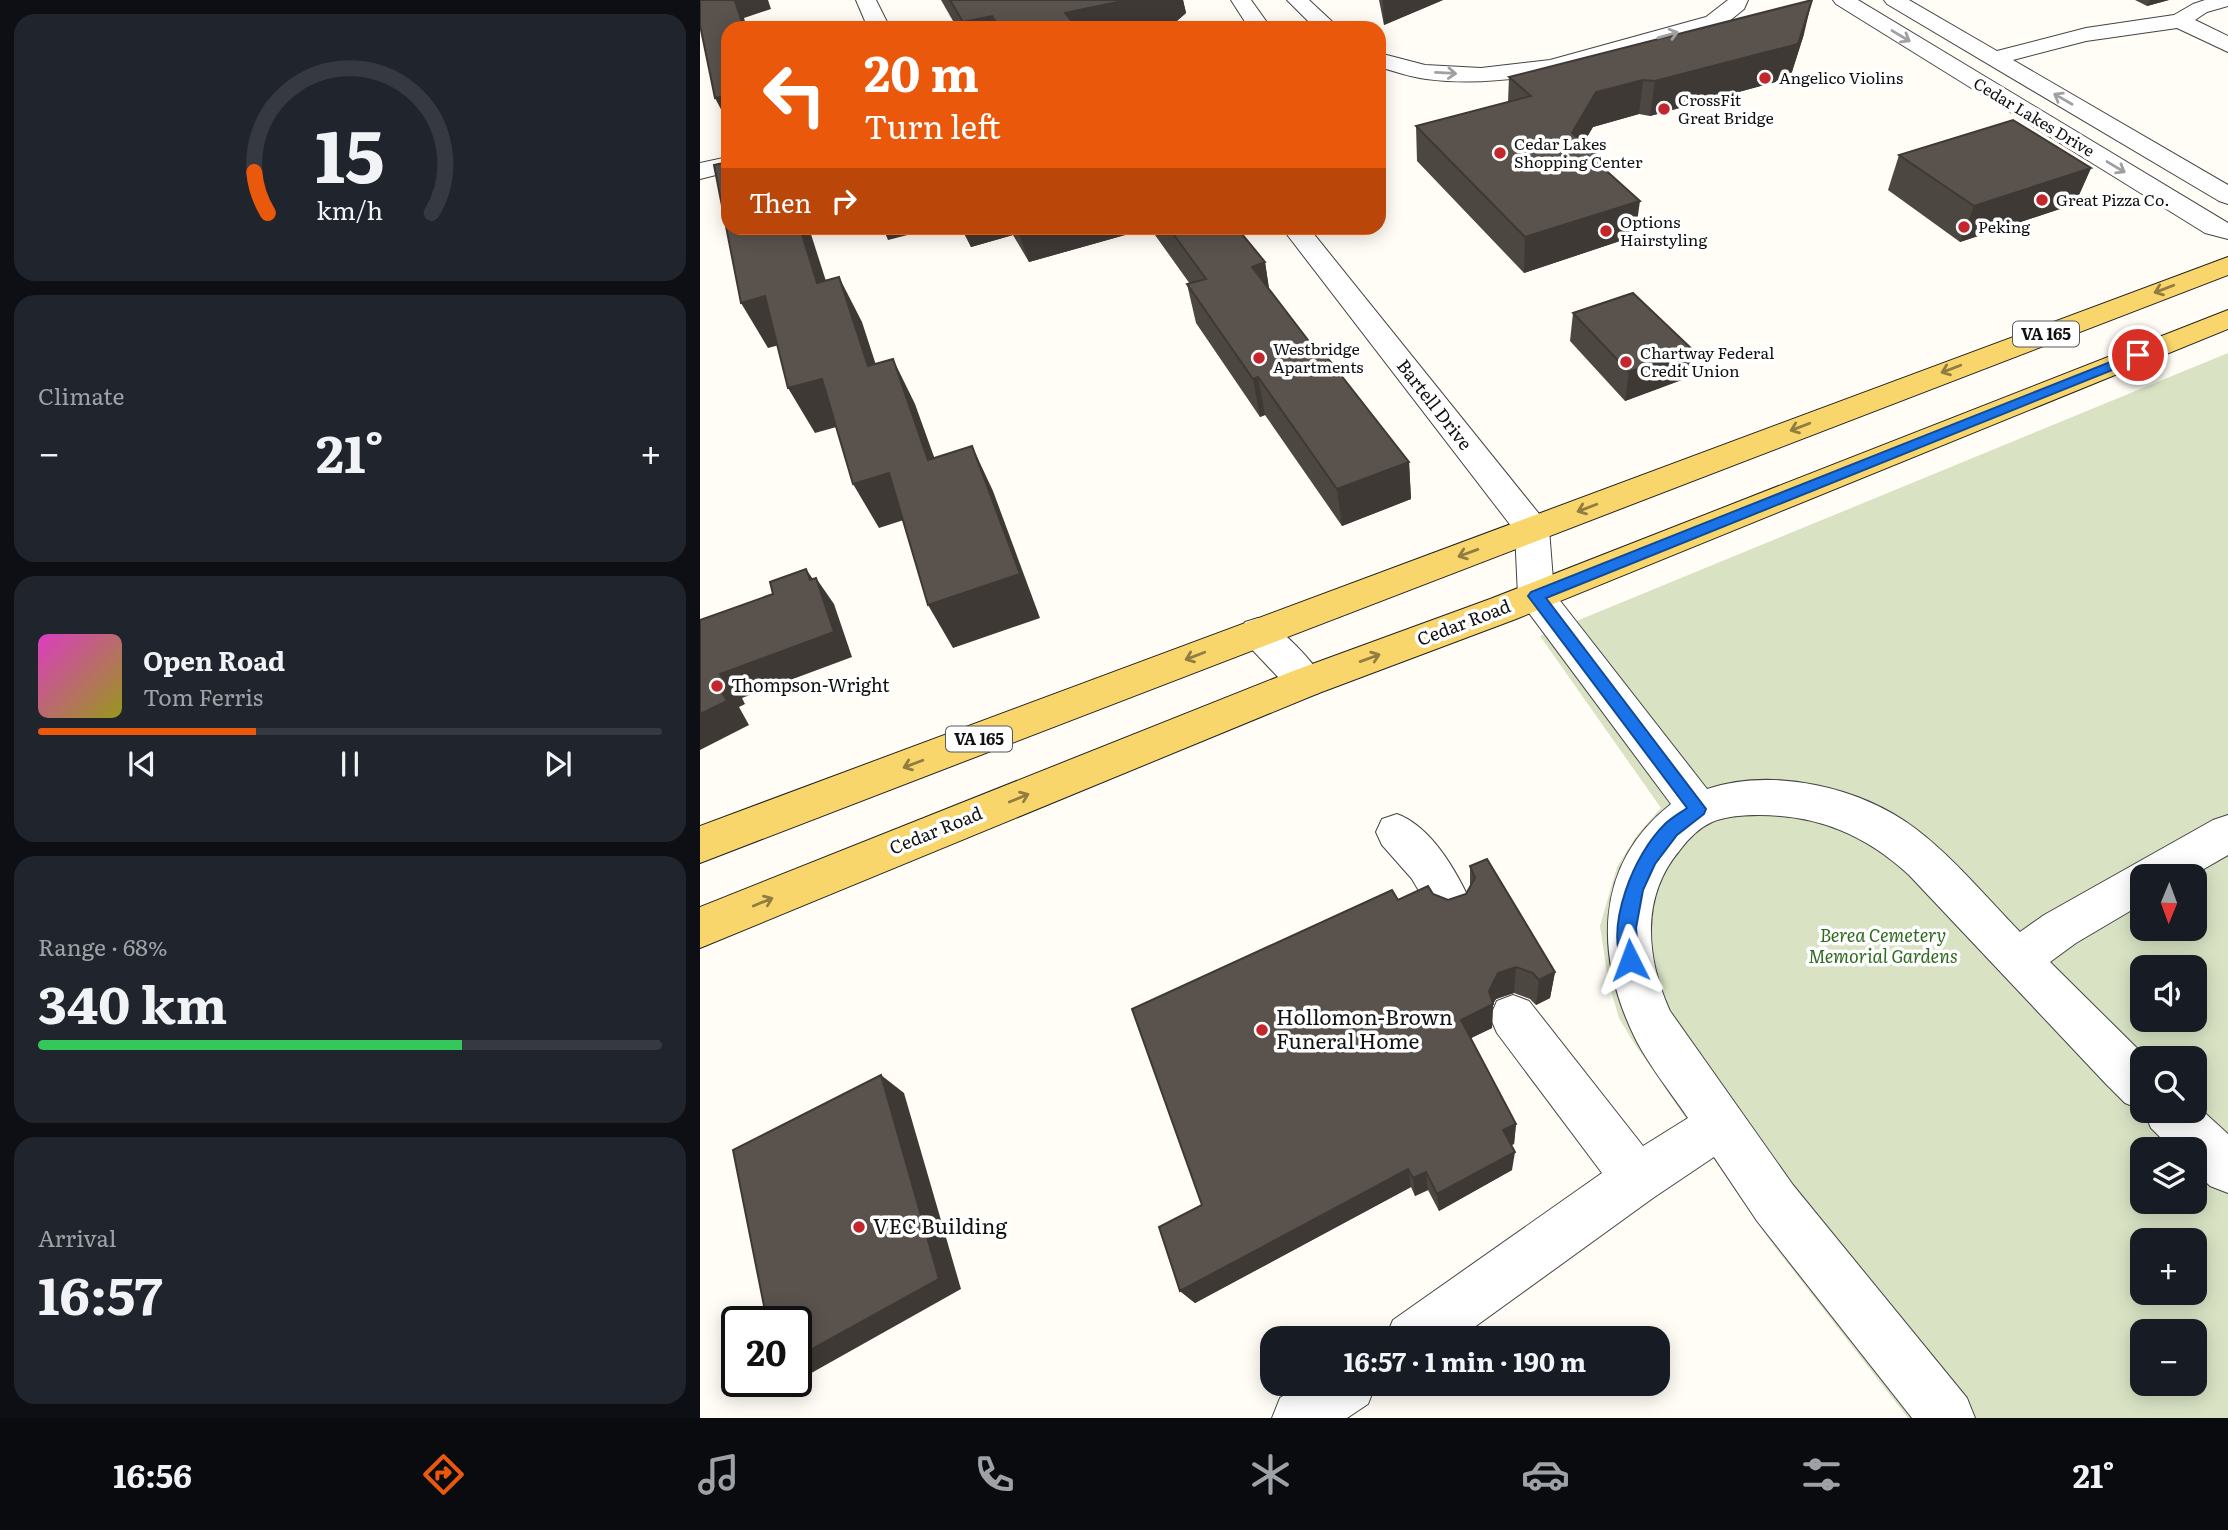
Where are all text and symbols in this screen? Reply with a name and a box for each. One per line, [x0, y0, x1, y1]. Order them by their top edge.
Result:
one-way arrow [1656, 28, 1679, 41]
one-way arrow [1890, 29, 1910, 43]
text: 20 m [864, 34, 979, 107]
icon: left [749, 49, 840, 140]
place label: Angelico Violins [1779, 65, 1903, 89]
one-way arrow [1434, 67, 1457, 80]
marker: Angelico Violins [1757, 70, 1773, 86]
street label: Cedar Lakes Drive [1969, 70, 2100, 162]
place label: CrossFit Great Bridge [1678, 87, 1774, 129]
one-way arrow [2054, 92, 2074, 106]
text: 15 [315, 98, 385, 206]
text: Turn left [864, 101, 1001, 149]
marker: CrossFit Great Bridge [1656, 101, 1672, 117]
place label: Cedar Lakes Shopping Center [1514, 131, 1643, 173]
marker: Cedar Lakes Shopping Center [1492, 145, 1508, 161]
one-way arrow [2105, 160, 2125, 174]
text: Then [749, 182, 811, 221]
icon: right [825, 182, 863, 220]
place label: Great Pizza Co. [2056, 187, 2170, 211]
text: km/h [317, 191, 383, 228]
marker: Great Pizza Co. [2034, 192, 2050, 208]
place label: Options Hairstyling [1620, 209, 1707, 251]
place label: Peking [1978, 214, 2030, 238]
marker: Peking [1956, 219, 1972, 235]
marker: Options Hairstyling [1598, 223, 1614, 239]
one-way arrow [2154, 283, 2176, 296]
road number: VA 165 [2013, 322, 2079, 346]
pin [2108, 325, 2168, 385]
place label: Westbridge Apartments [1273, 336, 1364, 378]
icon: arrive [2119, 336, 2157, 374]
place label: Chartway Federal Credit Union [1640, 340, 1774, 382]
marker: Westbridge Apartments [1251, 350, 1267, 366]
street label: Bartell Drive [1391, 353, 1479, 455]
marker: Chartway Federal Credit Union [1618, 354, 1634, 370]
one-way arrow [1941, 364, 1963, 377]
text: Climate [38, 378, 124, 412]
text: 21° [316, 412, 384, 489]
one-way arrow [1789, 421, 1811, 434]
text: − [38, 422, 60, 479]
text: + [640, 422, 662, 479]
one-way arrow [1577, 503, 1599, 516]
one-way arrow [1457, 548, 1479, 560]
street label: Cedar Road [1413, 591, 1514, 652]
text: Open Road [143, 640, 285, 679]
one-way arrow [1184, 651, 1206, 664]
one-way arrow [1359, 651, 1381, 664]
place label: Thompson-Wright [731, 671, 890, 698]
marker: Thompson-Wright [709, 678, 725, 694]
text: Tom Ferris [143, 679, 263, 713]
road number: VA 165 [946, 726, 1012, 752]
icon: previous [123, 745, 161, 783]
icon: pause [331, 745, 369, 783]
icon: next [539, 745, 577, 783]
one-way arrow [903, 758, 925, 771]
one-way arrow [1008, 790, 1030, 803]
street label: Cedar Road [885, 799, 986, 861]
north arrow [2130, 864, 2207, 942]
map controls [2130, 864, 2207, 1396]
one-way arrow [752, 895, 774, 908]
park label: Berea Cemetery Memorial Gardens [1808, 921, 1958, 969]
position arrow [1593, 923, 1667, 997]
text: Range · 68% [38, 929, 168, 963]
button: sound [2130, 955, 2207, 1032]
text: 340 km [38, 963, 227, 1040]
place label: Hollomon-Brown Funeral Home [1276, 1000, 1453, 1055]
marker: Hollomon-Brown Funeral Home [1254, 1022, 1270, 1038]
button: search [2130, 1046, 2207, 1123]
button: layers [2130, 1137, 2207, 1214]
place label: VEC Building [873, 1209, 1008, 1240]
marker: VEC Building [851, 1219, 867, 1235]
text: Arrival [38, 1220, 117, 1254]
button: + [2130, 1228, 2207, 1305]
text: 16:57 [38, 1254, 163, 1331]
speed limit sign: 20 [721, 1306, 812, 1397]
button: − [2130, 1319, 2207, 1396]
text: 16:57 · 1 min · 190 m [1344, 1341, 1586, 1380]
text: 16:56 [113, 1450, 192, 1498]
icon: directions [419, 1450, 468, 1499]
icon: music [694, 1450, 743, 1499]
icon: phone [970, 1450, 1019, 1499]
icon: climate [1246, 1450, 1295, 1499]
icon: car [1521, 1450, 1570, 1499]
icon: filters [1797, 1450, 1846, 1499]
text: 21° [2073, 1450, 2115, 1498]

